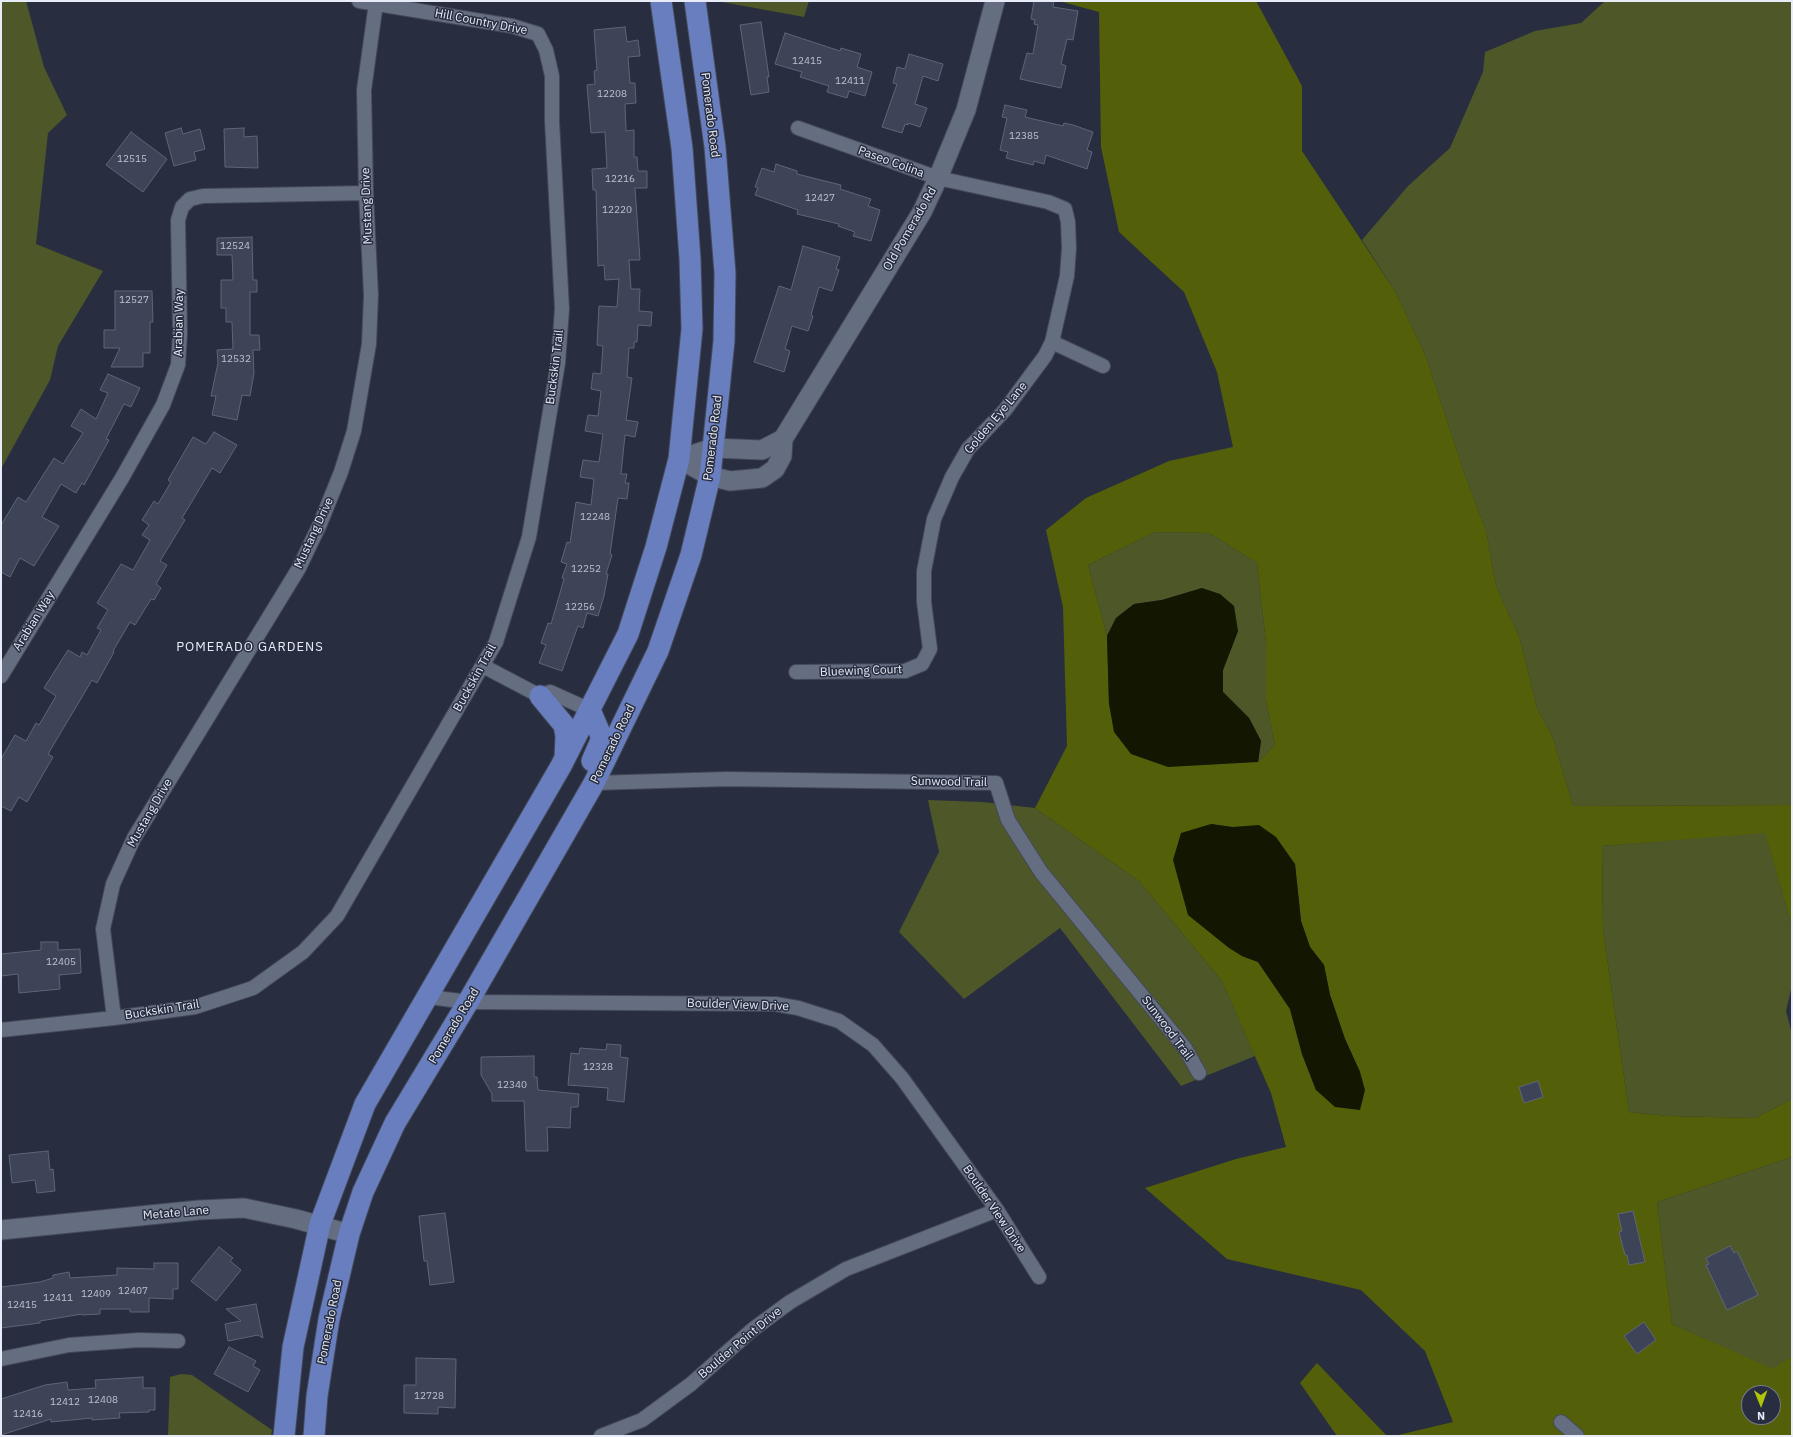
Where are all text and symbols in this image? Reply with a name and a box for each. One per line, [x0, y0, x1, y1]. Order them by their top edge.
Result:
street label: Hill Country Drive [433, 6, 529, 38]
house number: 12415 [792, 55, 822, 67]
street label: Pomerado Road [698, 72, 722, 158]
house number: 12411 [835, 75, 865, 87]
house number: 12208 [597, 88, 627, 100]
house number: 12385 [1009, 130, 1039, 142]
street label: Paseo Colina [856, 143, 926, 181]
house number: 12515 [117, 153, 147, 165]
street label: Mustang Drive [358, 167, 376, 245]
house number: 12216 [605, 173, 635, 185]
street label: Old Pomerado Rd [880, 185, 940, 273]
house number: 12427 [805, 192, 835, 204]
house number: 12220 [602, 204, 632, 216]
house number: 12524 [220, 240, 250, 252]
street label: Arabian Way [171, 289, 187, 357]
house number: 12527 [119, 294, 149, 306]
street label: Buckskin Trail [543, 329, 567, 405]
house number: 12532 [221, 353, 251, 365]
street label: Golden Eye Lane [962, 379, 1030, 457]
street label: Pomerado Road [701, 395, 725, 481]
street label: Mustang Drive [291, 495, 337, 571]
house number: 12248 [580, 511, 610, 523]
house number: 12252 [571, 563, 601, 575]
street label: Arabian Way [10, 589, 58, 653]
house number: 12256 [565, 601, 595, 613]
district label: POMERADO GARDENS [176, 639, 324, 655]
street label: Buckskin Trail [451, 642, 499, 714]
street label: Bluewing Court [820, 662, 902, 680]
street label: Pomerado Road [588, 702, 638, 786]
street label: Sunwood Trail [911, 774, 987, 790]
street label: Mustang Drive [125, 776, 175, 850]
house number: 12405 [46, 956, 76, 968]
street label: Pomerado Road [426, 986, 482, 1066]
street label: Sunwood Trail [1138, 993, 1196, 1063]
street label: Boulder View Drive [687, 996, 789, 1014]
street label: Buckskin Trail [124, 997, 200, 1023]
house number: 12328 [583, 1061, 613, 1073]
house number: 12340 [497, 1079, 527, 1091]
street label: Boulder View Drive [959, 1163, 1029, 1255]
street label: Metate Lane [142, 1203, 210, 1223]
street label: Pomerado Road [315, 1279, 345, 1365]
house number: 12407 [118, 1285, 148, 1297]
house number: 12409 [81, 1288, 111, 1300]
house number: 12411 [43, 1292, 73, 1304]
house number: 12415 [7, 1299, 37, 1311]
street label: Boulder Point Drive [696, 1304, 784, 1382]
north arrow [1741, 1385, 1781, 1425]
house number: 12728 [414, 1390, 444, 1402]
house number: 12408 [88, 1394, 118, 1406]
house number: 12412 [50, 1396, 80, 1408]
house number: 12416 [13, 1408, 43, 1420]
text: N [1757, 1409, 1765, 1423]

